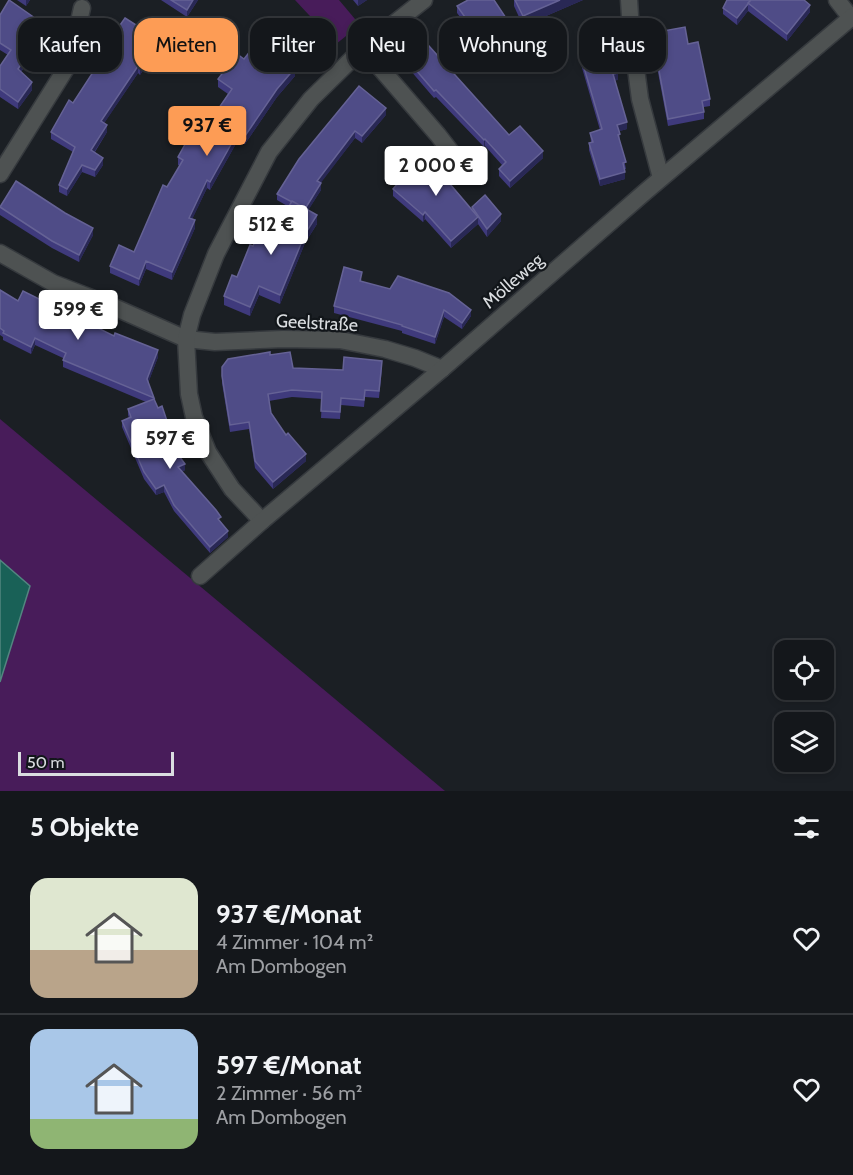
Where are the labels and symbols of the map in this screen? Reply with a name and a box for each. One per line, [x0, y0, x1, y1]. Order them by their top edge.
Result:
pin: 937 € [165, 106, 249, 157]
pin: 2 000 € [381, 146, 491, 197]
pin: 512 € [229, 205, 313, 256]
street label: Mölleweg [478, 248, 549, 313]
pin: 599 € [36, 290, 120, 341]
street label: Geelstraße [276, 310, 358, 336]
pin: 597 € [128, 419, 212, 470]
scale bar [18, 749, 174, 776]

